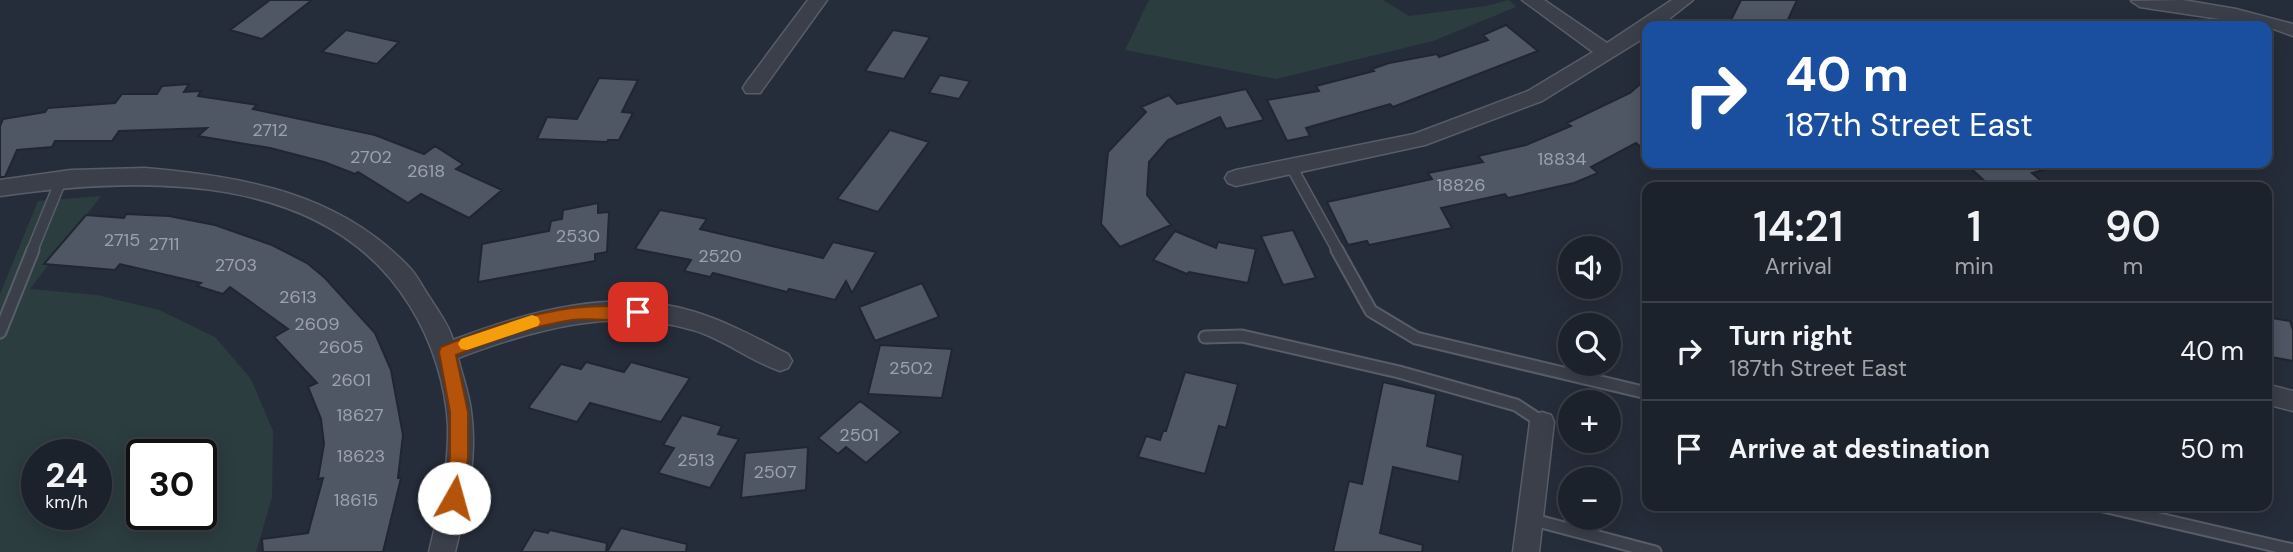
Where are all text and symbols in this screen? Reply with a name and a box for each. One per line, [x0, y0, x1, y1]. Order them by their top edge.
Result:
text: 40 m [1785, 42, 1909, 106]
icon: right [1670, 49, 1761, 140]
text: 187th Street East [1785, 104, 2033, 146]
house number: 2712 [252, 118, 288, 142]
house number: 2702 [350, 145, 392, 169]
house number: 18834 [1537, 147, 1587, 171]
house number: 2618 [407, 159, 445, 183]
house number: 18826 [1437, 173, 1485, 197]
text: 14:21 [1753, 199, 1843, 254]
text: 1 [1967, 199, 1982, 254]
text: 90 [2105, 199, 2161, 254]
house number: 2530 [556, 224, 600, 248]
house number: 2715 [104, 228, 140, 252]
house number: 2711 [149, 232, 179, 256]
map controls [1558, 236, 1621, 530]
button: sound [1558, 236, 1621, 299]
house number: 2520 [698, 244, 742, 268]
text: Arrival [1765, 251, 1832, 281]
text: min [1955, 251, 1994, 281]
text: m [2123, 251, 2143, 281]
house number: 2703 [215, 253, 257, 277]
pin [608, 282, 668, 342]
house number: 2613 [279, 285, 317, 309]
icon: arrive [619, 293, 657, 331]
house number: 2609 [294, 312, 340, 336]
button: search [1558, 313, 1621, 376]
text: Turn right [1729, 319, 1853, 353]
icon: right [1670, 332, 1708, 370]
text: 40 m [2180, 334, 2244, 368]
house number: 2605 [319, 335, 363, 359]
text: 187th Street East [1729, 353, 1907, 383]
house number: 2502 [889, 356, 933, 380]
house number: 2601 [331, 368, 371, 392]
button: + [1558, 390, 1621, 453]
house number: 18627 [336, 403, 384, 427]
house number: 2501 [839, 423, 879, 447]
icon: arrive [1670, 430, 1708, 468]
text: Arrive at destination [1729, 432, 1990, 466]
text: 50 m [2180, 432, 2244, 466]
speed limit sign: 30 [126, 439, 217, 530]
house number: 18623 [337, 444, 385, 468]
house number: 2513 [677, 448, 715, 472]
text: 24 [45, 452, 88, 498]
house number: 2507 [753, 460, 797, 484]
position arrow [417, 461, 491, 535]
button: − [1558, 467, 1621, 530]
house number: 18615 [334, 488, 378, 512]
text: km/h [45, 490, 88, 514]

